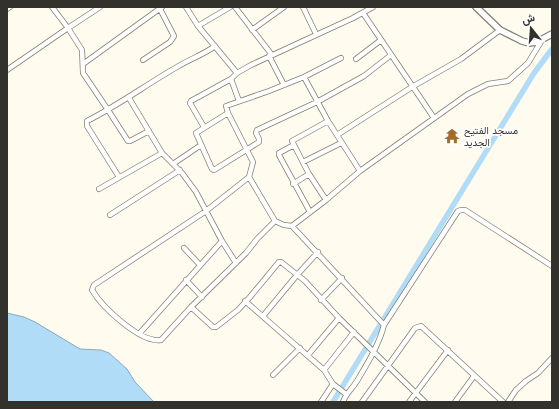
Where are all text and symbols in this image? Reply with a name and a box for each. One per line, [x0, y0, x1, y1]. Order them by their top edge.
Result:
north arrow [511, 8, 551, 48]
text: ش [520, 11, 536, 27]
place label: مسجد الفتيح الجديد [464, 125, 518, 149]
temple icon: مسجد الفتيح الجديد [443, 127, 461, 145]

